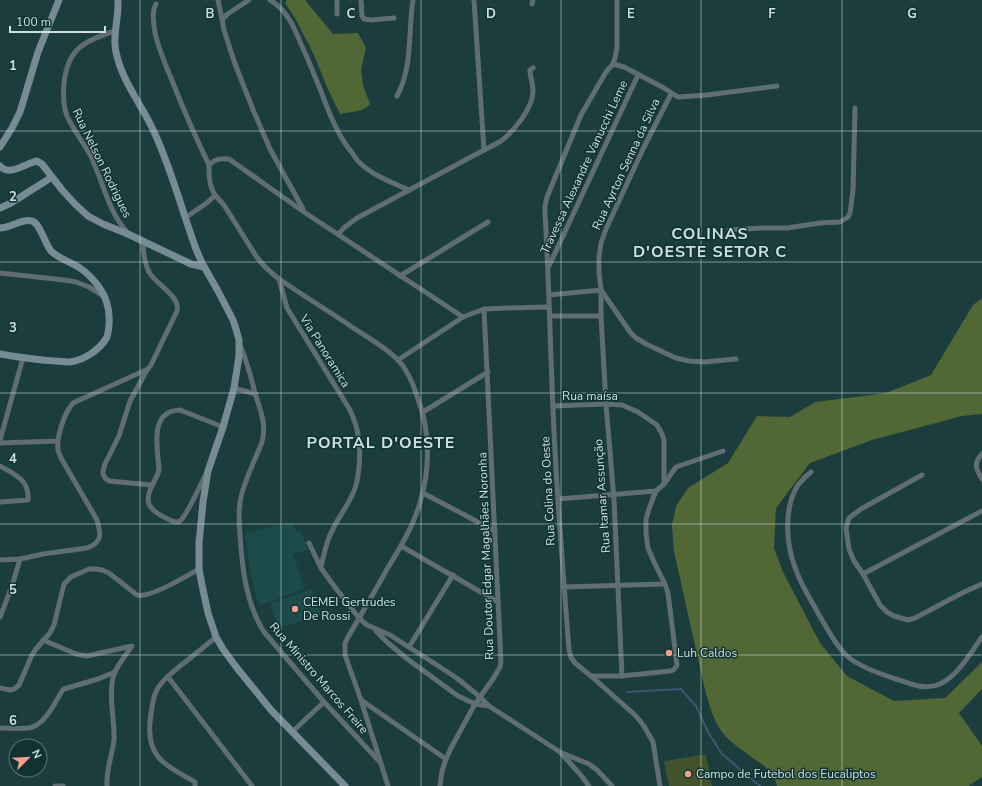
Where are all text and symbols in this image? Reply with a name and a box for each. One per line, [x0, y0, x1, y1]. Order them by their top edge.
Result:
text: B [206, 5, 215, 23]
text: C [347, 5, 356, 23]
text: D [486, 5, 496, 23]
text: E [627, 5, 635, 23]
text: F [768, 5, 776, 23]
text: G [907, 5, 917, 23]
scale bar [10, 8, 105, 34]
text: 100 m [16, 14, 51, 30]
text: 1 [9, 57, 17, 75]
street label: Travessa Alexandre Vanucchi Leme [537, 78, 631, 256]
street label: Rua Ayrton Senna da Silva [588, 96, 664, 232]
street label: Rua Nelson Rodrigues [69, 106, 136, 221]
text: 2 [9, 188, 17, 206]
district label: COLINAS D'OESTE SETOR C [633, 223, 787, 263]
street label: Via Panoramica [296, 311, 354, 391]
text: 3 [9, 319, 17, 337]
street label: Rua maísa [562, 388, 618, 404]
district label: PORTAL D'OESTE [307, 432, 455, 454]
street label: Rua Colina do Oeste [537, 436, 559, 546]
street label: Rua Itamar Assunção [590, 438, 614, 553]
text: 4 [9, 450, 17, 468]
street label: Rua Doutor Edgar Magalhães Noronha [474, 452, 498, 660]
text: 5 [9, 581, 17, 599]
place label: CEMEI Gertrudes De Rossi [303, 594, 396, 624]
marker: CEMEI Gertrudes De Rossi [290, 604, 300, 614]
street label: Rua Ministro Marcos Freire [266, 619, 372, 737]
place label: Luh Caldos [677, 645, 737, 661]
marker: Luh Caldos [664, 648, 674, 658]
text: 6 [9, 712, 17, 730]
north arrow [8, 738, 48, 778]
text: N [28, 747, 45, 761]
place label: Campo de Futebol dos Eucaliptos [696, 766, 876, 782]
marker: Campo de Futebol dos Eucaliptos [683, 769, 693, 779]

